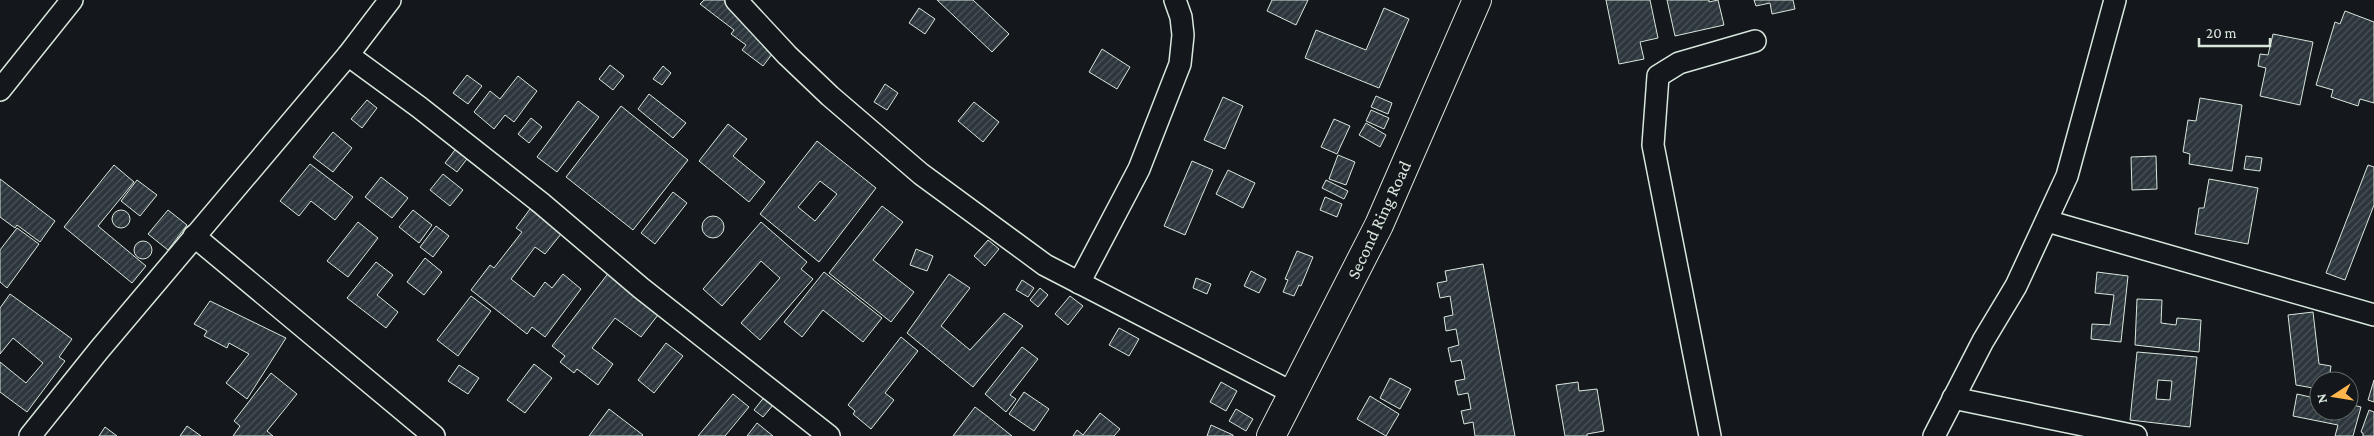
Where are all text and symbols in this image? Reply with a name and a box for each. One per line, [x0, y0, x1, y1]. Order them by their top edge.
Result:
scale bar [2199, 15, 2270, 47]
text: 20 m [2206, 25, 2237, 41]
street label: Second Ring Road [1343, 157, 1415, 282]
north arrow [2309, 371, 2359, 421]
text: N [2312, 392, 2330, 405]

